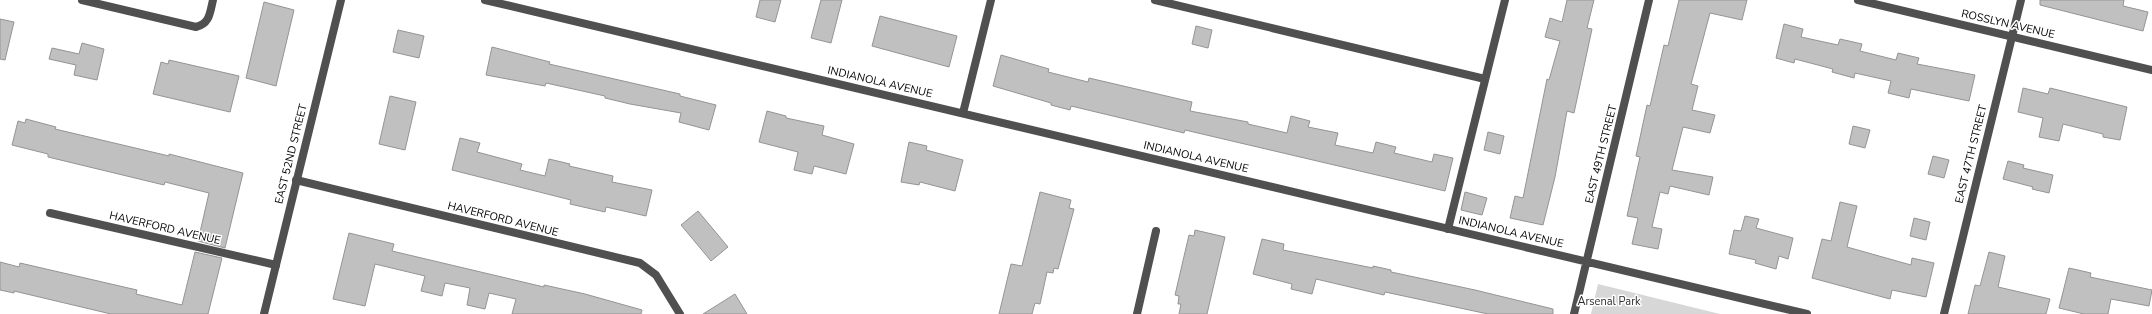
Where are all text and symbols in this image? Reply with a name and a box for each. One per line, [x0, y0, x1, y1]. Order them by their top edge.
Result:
street label: ROSSLYN AVENUE [1960, 6, 2056, 42]
street label: INDIANOLA AVENUE [826, 63, 934, 101]
street label: EAST 52ND STREET [271, 102, 311, 206]
street label: EAST 49TH STREET [1581, 103, 1621, 205]
street label: EAST 47TH STREET [1951, 103, 1991, 205]
street label: INDIANOLA AVENUE [1142, 138, 1250, 176]
street label: HAVERFORD AVENUE [446, 198, 560, 240]
street label: HAVERFORD AVENUE [108, 208, 222, 248]
street label: INDIANOLA AVENUE [1457, 213, 1565, 251]
park label: Arsenal Park [1577, 294, 1641, 309]

